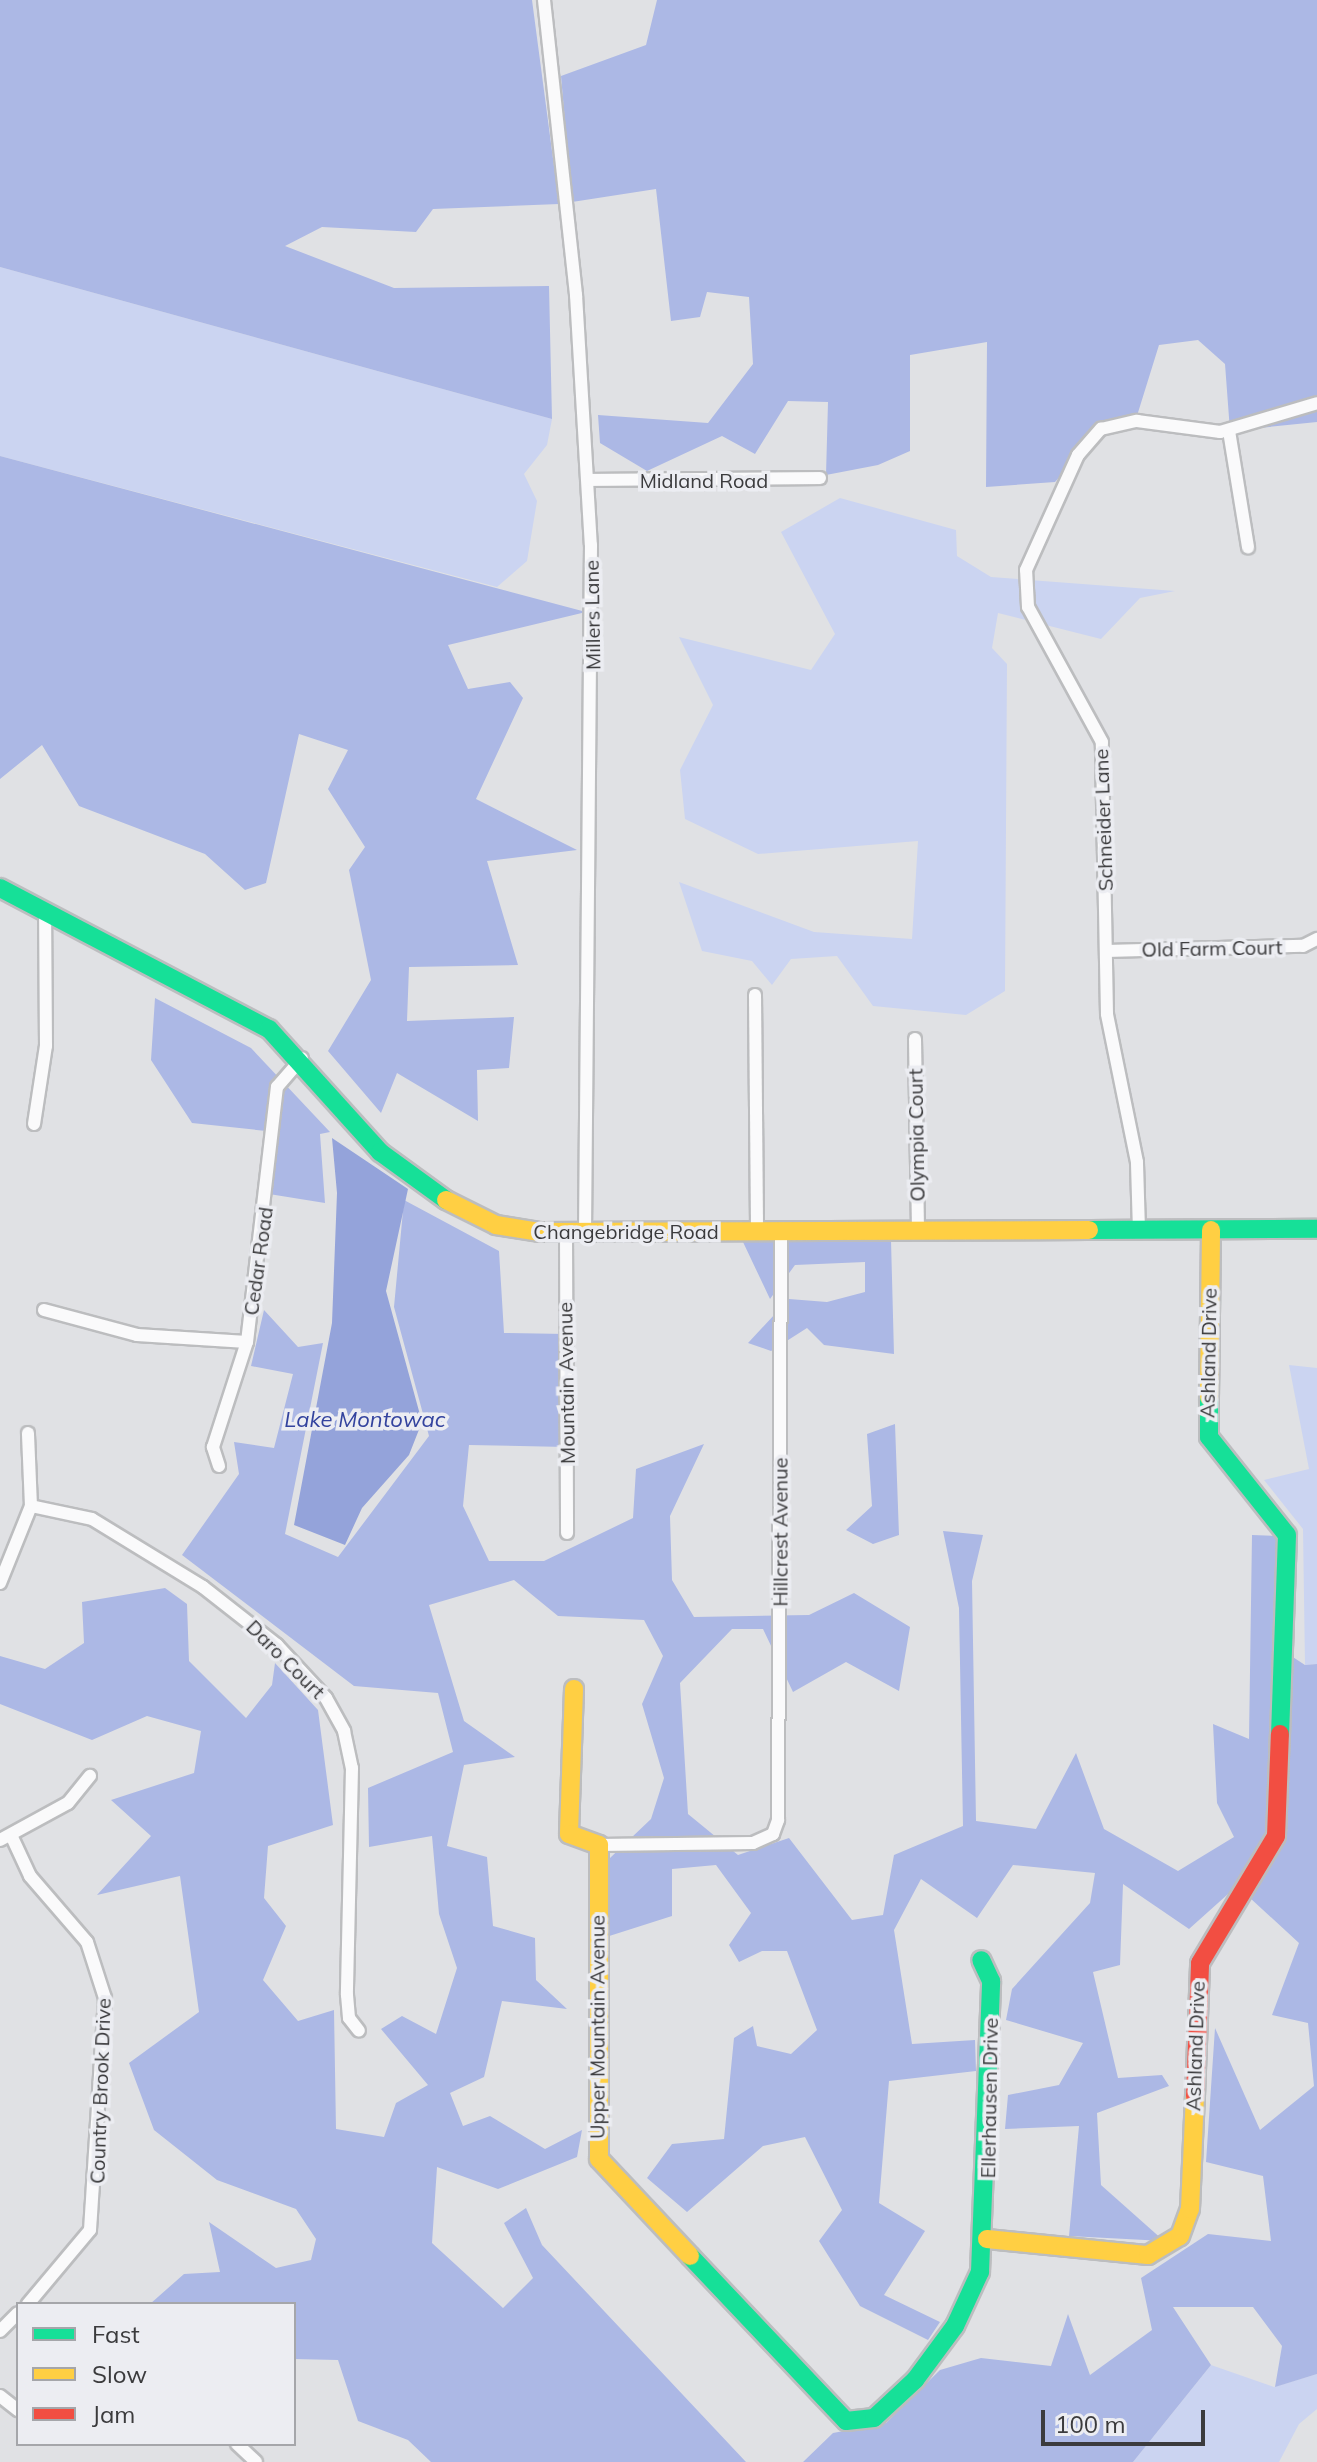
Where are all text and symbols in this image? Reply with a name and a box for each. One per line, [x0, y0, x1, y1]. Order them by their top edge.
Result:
street label: Midland Road [640, 468, 768, 492]
street label: Millers Lane [579, 560, 605, 670]
street label: Schneider Lane [1089, 748, 1117, 892]
street label: Old Farm Court [1141, 935, 1283, 961]
street label: Olympia Court [903, 1068, 929, 1202]
street label: Cedar Road [239, 1205, 277, 1317]
street label: Changebridge Road [533, 1219, 719, 1243]
street label: Ashland Drive [1195, 1288, 1221, 1418]
street label: Mountain Avenue [553, 1302, 579, 1464]
water label: Lake Montowac [284, 1407, 446, 1433]
street label: Hillcrest Avenue [768, 1457, 792, 1607]
street label: Daro Court [242, 1615, 330, 1703]
street label: Upper Mountain Avenue [585, 1915, 609, 2139]
street label: Ashland Drive [1181, 1981, 1209, 2111]
street label: Country Brook Drive [85, 1998, 115, 2184]
street label: Ellerhausen Drive [976, 2017, 1002, 2179]
legend [16, 2302, 296, 2446]
text: Fast [92, 2319, 140, 2349]
text: Slow [92, 2359, 147, 2389]
scale bar [1045, 2394, 1209, 2444]
text: Jam [92, 2399, 135, 2429]
text: 100 m [1055, 2409, 1126, 2439]

